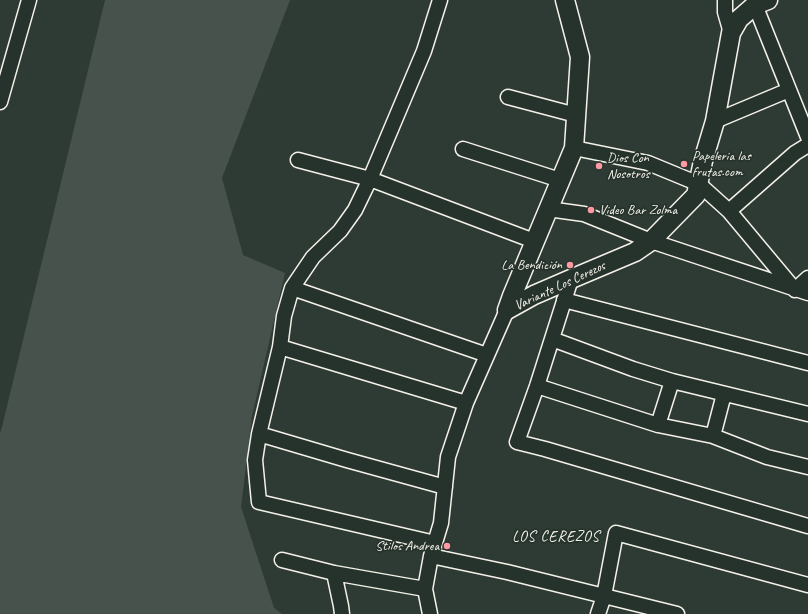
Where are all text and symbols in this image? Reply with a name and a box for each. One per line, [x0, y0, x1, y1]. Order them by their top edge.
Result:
place label: Papeleria las frutas.com [692, 148, 751, 180]
place label: Dios Con Nosotros [607, 150, 649, 182]
marker: Papeleria las frutas.com [679, 159, 689, 169]
marker: Dios Con Nosotros [594, 161, 604, 171]
place label: Video Bar Zolma [599, 202, 677, 218]
marker: Video Bar Zolma [586, 205, 596, 215]
place label: La Bendición [501, 257, 562, 273]
street label: Variante Los Cerezos [512, 258, 608, 314]
marker: La Bendición [565, 260, 575, 270]
district label: LOS CEREZOS [512, 528, 600, 546]
place label: Stilos Andrea [375, 538, 439, 554]
marker: Stilos Andrea [442, 541, 452, 551]

